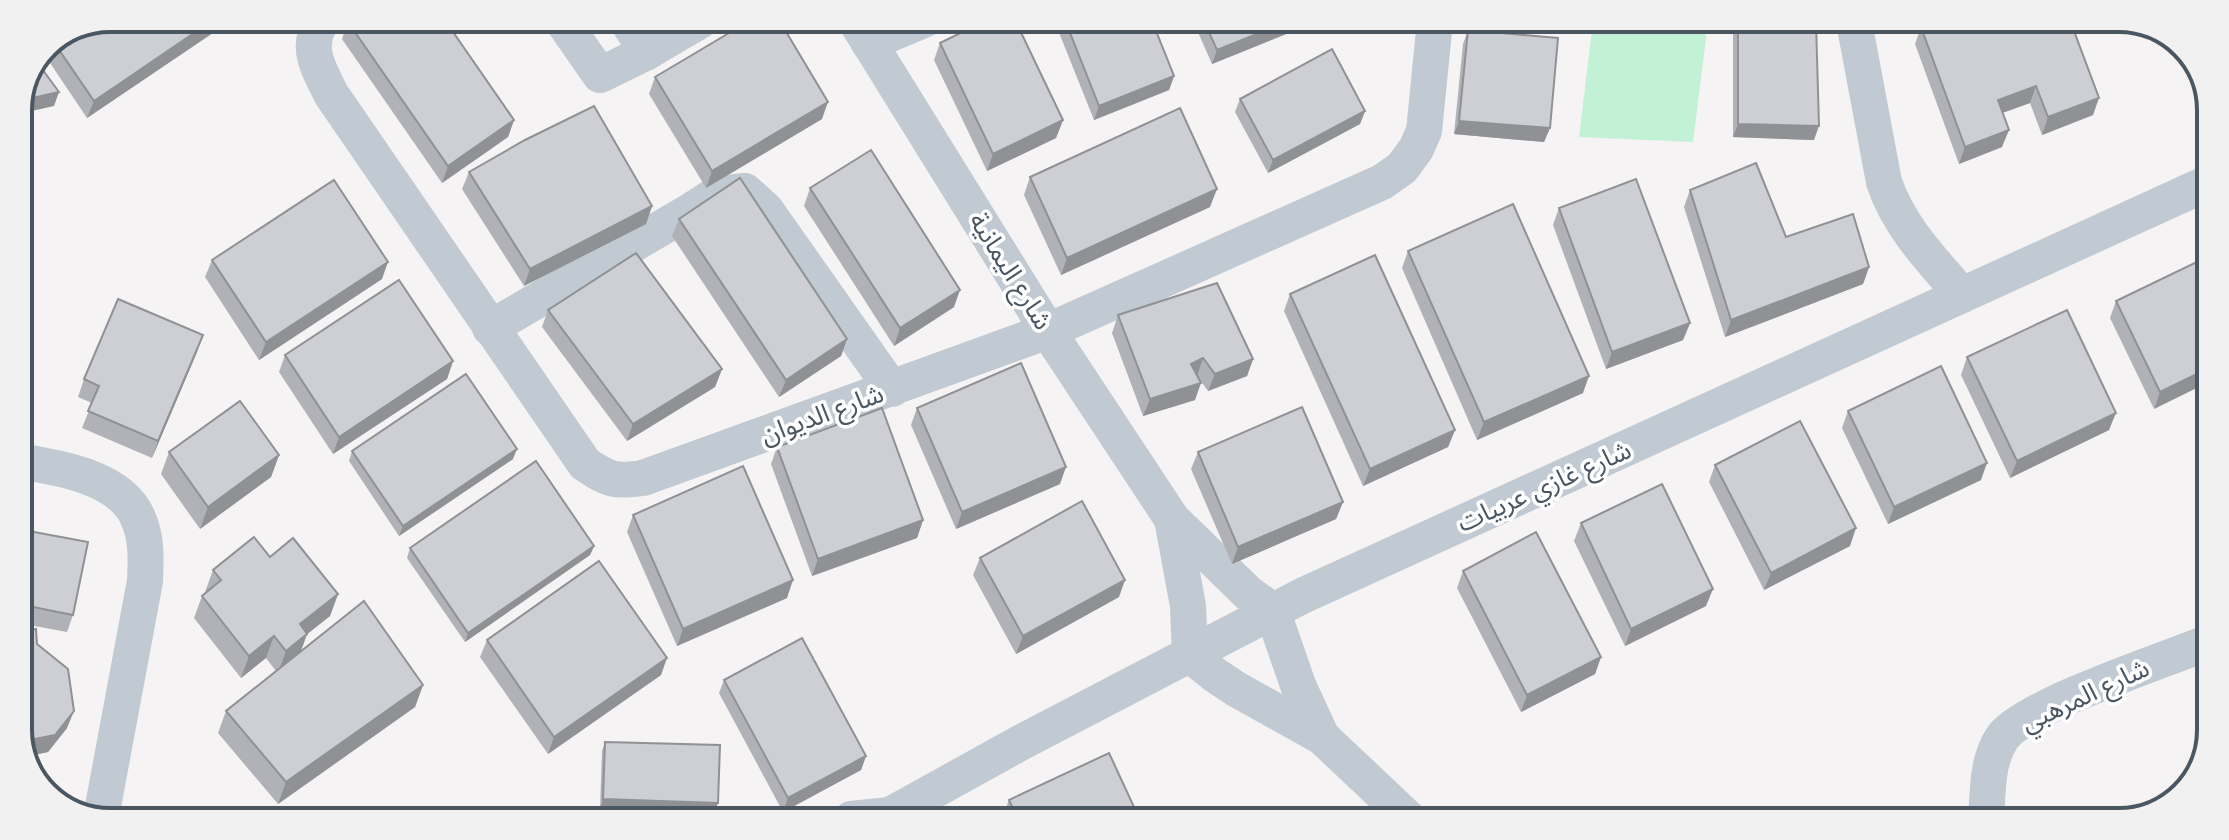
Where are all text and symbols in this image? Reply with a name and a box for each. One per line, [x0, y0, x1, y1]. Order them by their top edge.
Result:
street label: شارع اليمانية [960, 205, 1061, 337]
street label: شارع الديوان [755, 375, 889, 454]
street label: شارع غازي عربيات [1451, 431, 1638, 542]
street label: شارع المرهبي [2015, 650, 2156, 742]

